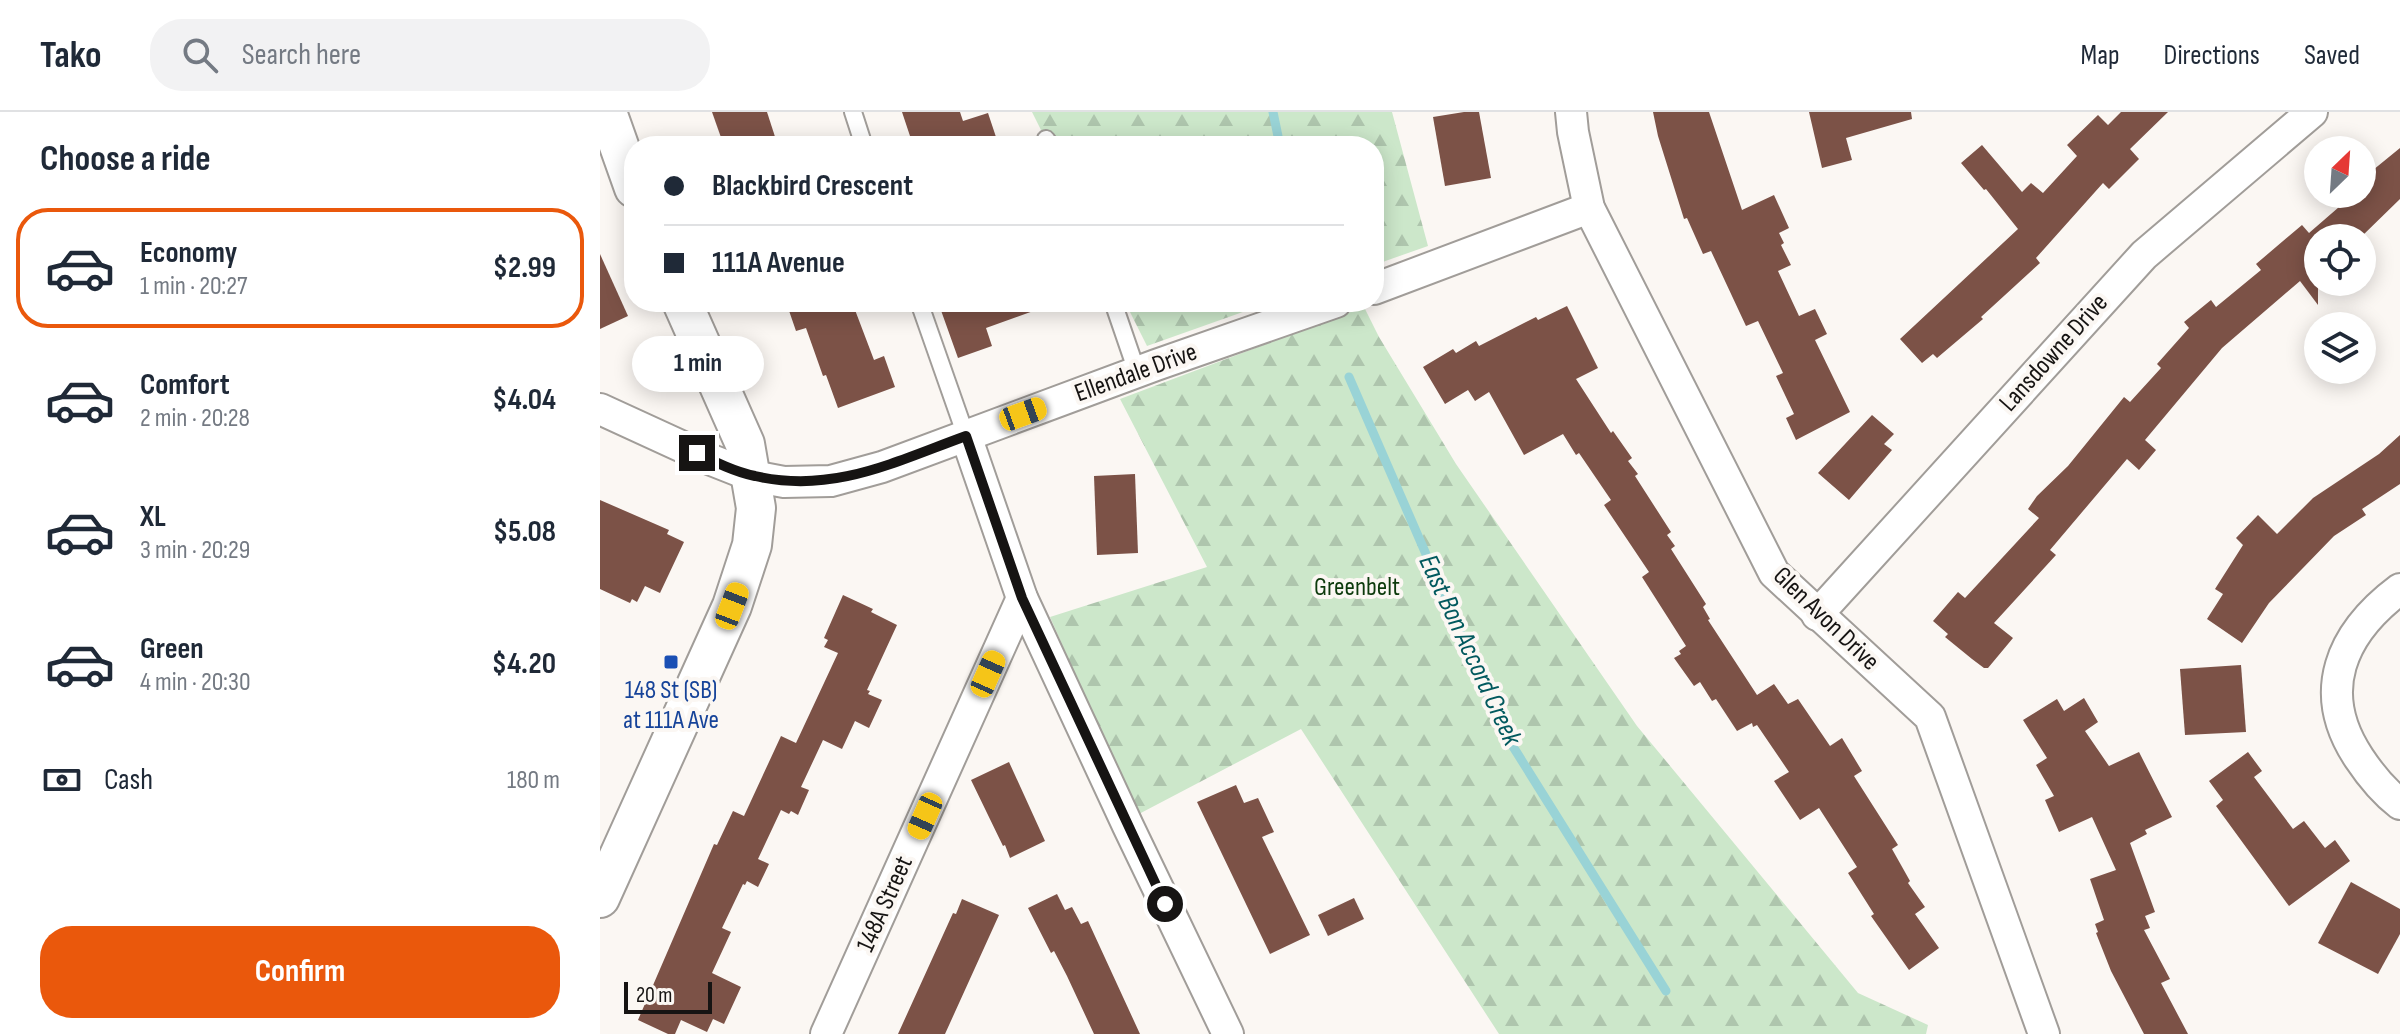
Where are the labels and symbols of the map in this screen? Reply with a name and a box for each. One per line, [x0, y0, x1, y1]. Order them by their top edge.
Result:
north arrow [2304, 136, 2376, 208]
street label: Lansdowne Drive [1993, 288, 2115, 418]
callout: 1 min [631, 337, 763, 393]
street label: Ellendale Drive [1071, 337, 1201, 409]
car [996, 395, 1050, 433]
route end [679, 435, 715, 471]
water label: East Bon Accord Creek [1411, 549, 1529, 752]
street label: Glen Avon Drive [1766, 561, 1886, 677]
park label: Greenbelt [1314, 572, 1400, 603]
car [712, 579, 752, 633]
car [967, 647, 1009, 701]
marker: 148 St (SB) at 111A Ave [662, 653, 680, 671]
place label: 148 St (SB) at 111A Ave [623, 675, 719, 736]
car [904, 789, 946, 843]
street label: 148A Street [850, 851, 920, 957]
route start [1147, 886, 1183, 922]
scale bar [624, 978, 712, 1014]

